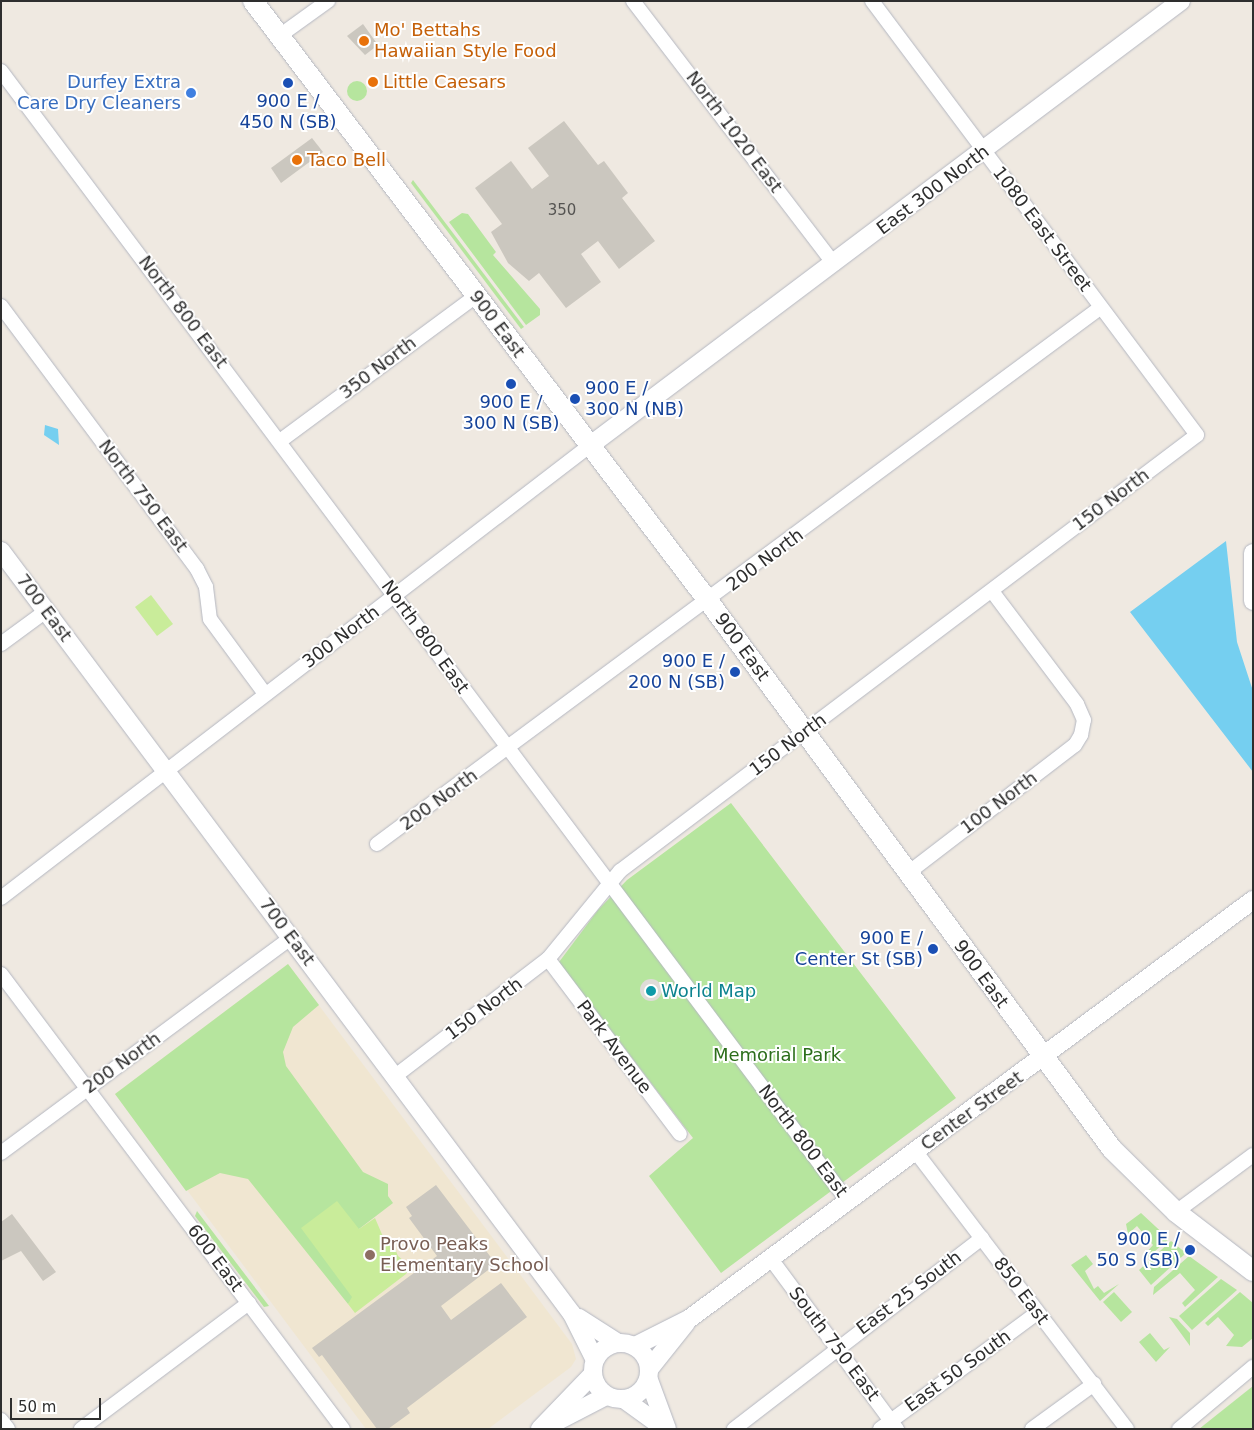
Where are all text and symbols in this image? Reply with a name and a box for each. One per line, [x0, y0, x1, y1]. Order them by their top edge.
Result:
place label: Mo' Bettahs Hawaiian Style Food [374, 20, 557, 62]
marker: Mo' Bettahs Hawaiian Style Food [358, 35, 370, 47]
street label: North 1020 East [681, 67, 787, 197]
place label: Little Caesars [383, 71, 506, 93]
place label: Durfey Extra Care Dry Cleaners [17, 72, 181, 115]
marker: Little Caesars [367, 76, 379, 88]
marker: 900 E / 450 N (SB) [282, 77, 294, 89]
marker: Durfey Extra Care Dry Cleaners [185, 87, 197, 99]
place label: 900 E / 450 N (SB) [239, 91, 337, 134]
street label: East 300 North [873, 141, 993, 239]
place label: Taco Bell [307, 149, 386, 171]
marker: Taco Bell [291, 154, 303, 166]
street label: 1080 East Street [988, 162, 1096, 296]
house number: 350 [548, 202, 576, 220]
street label: North 800 East [134, 252, 232, 372]
street label: 900 East [465, 286, 529, 362]
street label: 350 North [335, 332, 421, 404]
marker: 900 E / 300 N (SB) [505, 378, 517, 390]
place label: 900 E / 300 N (NB) [585, 378, 684, 420]
place label: 900 E / 300 N (SB) [462, 392, 560, 434]
marker: 900 E / 300 N (NB) [569, 393, 581, 405]
street label: North 750 East [94, 436, 192, 556]
street label: 150 North [1068, 464, 1154, 536]
street label: 200 North [722, 524, 808, 596]
street label: 700 East [12, 570, 76, 646]
street label: North 800 East [377, 576, 473, 698]
street label: 300 North [298, 601, 384, 673]
street label: 900 East [710, 609, 774, 685]
place label: 900 E / 200 N (SB) [628, 651, 725, 694]
marker: 900 E / 200 N (SB) [729, 666, 741, 678]
street label: 150 North [745, 709, 831, 781]
street label: 200 North [396, 765, 482, 835]
street label: 100 North [956, 767, 1042, 839]
street label: 700 East [255, 894, 319, 970]
place label: 900 E / Center St (SB) [795, 928, 923, 971]
street label: 900 East [949, 936, 1013, 1012]
marker: 900 E / Center St (SB) [927, 943, 939, 955]
street label: 150 North [441, 973, 527, 1045]
place label: World Map [661, 980, 756, 1002]
marker: World Map [645, 985, 657, 997]
street label: Park Avenue [572, 996, 656, 1098]
street label: 200 North [79, 1028, 165, 1098]
park label: Memorial Park [713, 1044, 841, 1066]
street label: Center Street [917, 1067, 1027, 1155]
street label: North 800 East [754, 1081, 852, 1201]
street label: 600 East [183, 1220, 247, 1296]
place label: 900 E / 50 S (SB) [1096, 1229, 1180, 1272]
place label: Provo Peaks Elementary School [380, 1234, 549, 1276]
marker: 900 E / 50 S (SB) [1184, 1244, 1196, 1256]
street label: East 25 South [852, 1247, 966, 1339]
marker: Provo Peaks Elementary School [364, 1249, 376, 1261]
street label: 850 East [989, 1253, 1053, 1329]
street label: South 750 East [784, 1283, 884, 1405]
street label: East 50 South [901, 1325, 1015, 1417]
scale bar [12, 1388, 104, 1420]
text: 50 m [18, 1398, 56, 1416]

